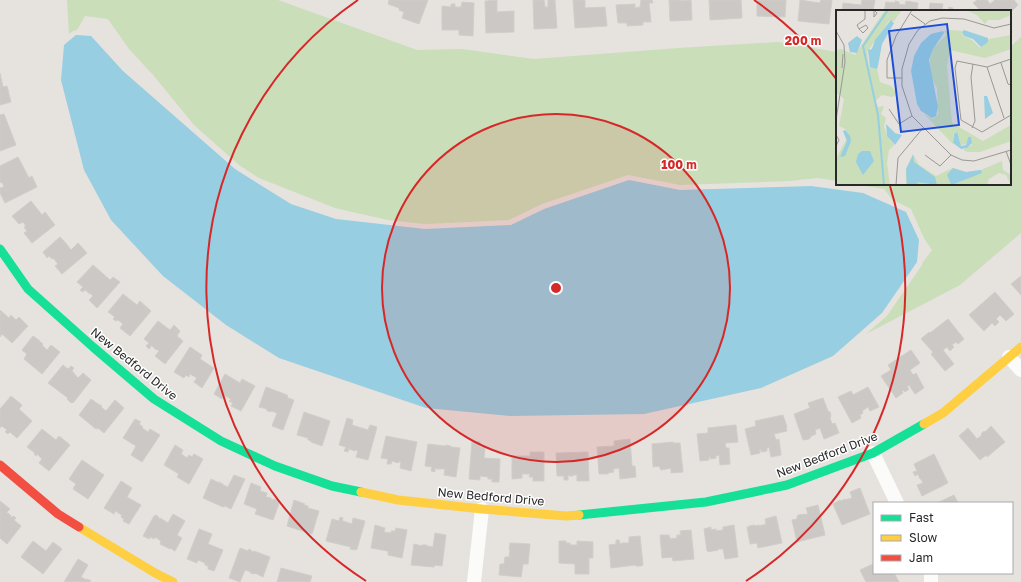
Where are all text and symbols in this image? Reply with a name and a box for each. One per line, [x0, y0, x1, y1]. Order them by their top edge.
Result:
inset map [836, 10, 1011, 185]
text: 200 m [785, 33, 821, 48]
text: 100 m [661, 157, 697, 172]
centre of rings [549, 281, 563, 295]
street label: New Bedford Drive [88, 324, 181, 403]
street label: New Bedford Drive [774, 428, 880, 481]
street label: New Bedford Drive [437, 484, 545, 509]
legend [873, 502, 1013, 574]
text: Fast [909, 510, 934, 525]
text: Slow [909, 530, 937, 545]
text: Jam [909, 550, 933, 565]

